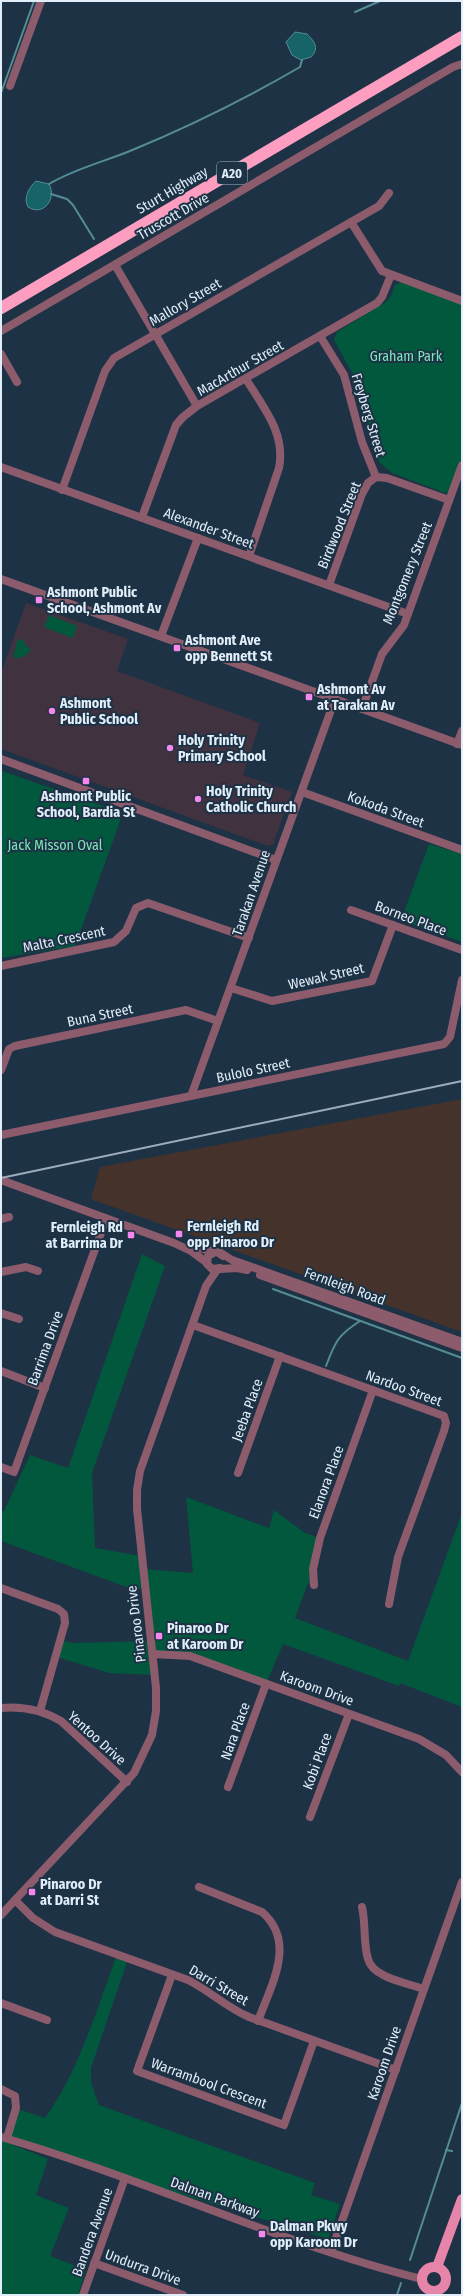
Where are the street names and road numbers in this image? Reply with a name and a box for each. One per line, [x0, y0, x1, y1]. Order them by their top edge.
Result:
road number: A20 [217, 162, 247, 184]
street label: Sturt Highway [134, 163, 212, 218]
street label: Truscott Drive [135, 189, 212, 244]
street label: Mallory Street [146, 275, 225, 330]
street label: MacArthur Street [194, 337, 287, 400]
street label: Freyberg Street [348, 371, 389, 459]
street label: Birdwood Street [314, 479, 365, 571]
street label: Alexander Street [161, 504, 257, 553]
street label: Montgomery Street [379, 519, 436, 627]
street label: Kokoda Street [345, 788, 427, 831]
street label: Tarakan Avenue [229, 848, 274, 938]
street label: Borneo Place [373, 898, 449, 939]
street label: Malta Crescent [21, 922, 107, 957]
street label: Wewak Street [287, 959, 366, 993]
street label: Buna Street [66, 1000, 135, 1031]
street label: Bulolo Street [215, 1054, 292, 1087]
street label: Fernleigh Road [302, 1264, 388, 1309]
street label: Barrima Drive [24, 1308, 67, 1388]
street label: Nardoo Street [363, 1367, 445, 1410]
street label: Jeeba Place [228, 1376, 267, 1444]
street label: Elanora Place [305, 1443, 348, 1521]
street label: Pinaroo Drive [123, 1584, 150, 1663]
street label: Karoom Drive [278, 1667, 356, 1710]
street label: Nara Place [217, 1700, 254, 1762]
street label: Yentoo Drive [64, 1708, 129, 1769]
street label: Kobi Place [299, 1730, 336, 1792]
street label: Darri Street [186, 1962, 252, 2009]
street label: Karoom Drive [364, 2024, 405, 2102]
street label: Warrambool Crescent [149, 2055, 269, 2112]
street label: Dalman Parkway [168, 2174, 262, 2222]
street label: Bandera Avenue [69, 2186, 116, 2279]
street label: Undurra Drive [103, 2246, 183, 2289]

